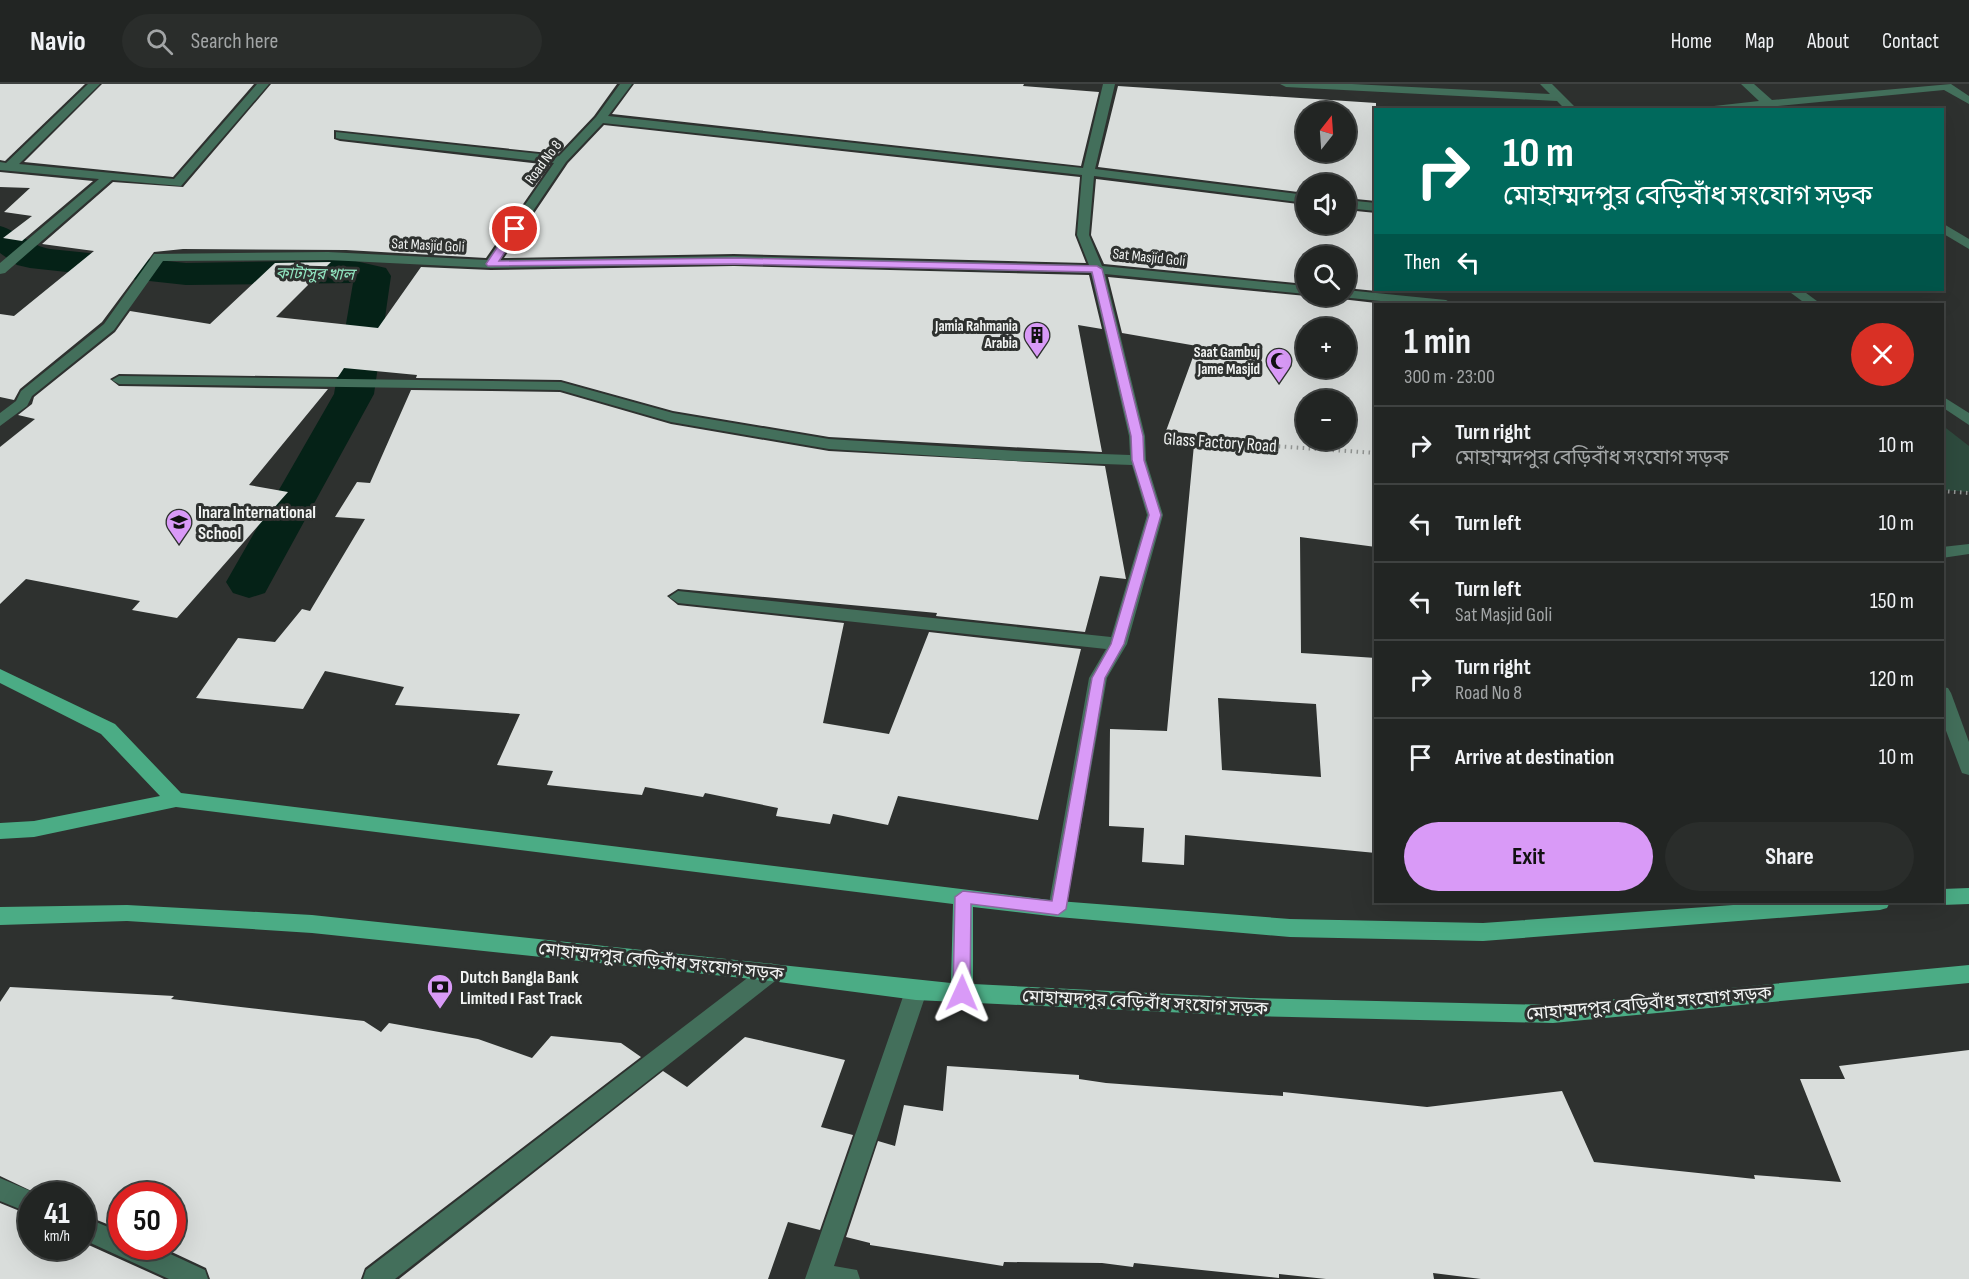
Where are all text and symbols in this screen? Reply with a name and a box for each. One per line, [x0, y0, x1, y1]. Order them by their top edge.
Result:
search box [122, 14, 542, 68]
text: Navio [30, 25, 86, 58]
icon: search [143, 25, 176, 58]
text: Search here [191, 28, 278, 55]
text: Home [1671, 29, 1712, 54]
text: Map [1745, 29, 1774, 54]
text: About [1807, 29, 1849, 54]
text: Contact [1882, 29, 1939, 54]
north arrow [1296, 102, 1356, 162]
map controls [1296, 102, 1356, 450]
text: 10 m [1503, 128, 1574, 179]
icon: right [1404, 132, 1482, 210]
street label: Road No 8 [521, 137, 566, 188]
button: sound [1296, 174, 1356, 234]
text: মোহাম্মদপুর বেড়িবাঁধ সংযোগ সড়ক [1503, 180, 1873, 212]
pin [489, 203, 540, 254]
icon: arrive [498, 212, 531, 245]
street label: Sat Masjid Goli [391, 234, 465, 257]
street label: Sat Masjid Goli [1112, 244, 1186, 271]
button: search [1296, 246, 1356, 306]
icon: left [1452, 246, 1485, 279]
text: Then [1404, 249, 1440, 276]
water label: কাটাসুর খাল [275, 263, 358, 285]
place label: Jamia Rahmania Arabia [934, 317, 1018, 353]
button: + [1296, 318, 1356, 378]
building icon: Jamia Rahmania Arabia [1022, 320, 1052, 358]
text: 1 min [1404, 321, 1471, 364]
button: close [1851, 323, 1914, 386]
place label: Saat Gambuj Jame Masjid [1194, 343, 1260, 379]
mosque icon: Saat Gambuj Jame Masjid [1264, 346, 1294, 384]
text: 300 m · 23:00 [1404, 365, 1495, 389]
button: − [1296, 390, 1356, 450]
text: Turn right [1455, 419, 1531, 446]
street label: Glass Factory Road [1163, 428, 1277, 457]
icon: right [1404, 429, 1437, 462]
text: 10 m [1879, 432, 1914, 459]
text: মোহাম্মদপুর বেড়িবাঁধ সংযোগ সড়ক [1455, 446, 1729, 470]
place label: Inara International School [198, 502, 316, 544]
school or university icon: Inara International School [164, 507, 194, 545]
icon: left [1404, 507, 1437, 540]
text: Turn left [1455, 510, 1521, 537]
text: 10 m [1879, 510, 1914, 537]
text: Turn left [1455, 576, 1521, 603]
icon: left [1404, 585, 1437, 618]
text: 150 m [1870, 588, 1914, 615]
text: Sat Masjid Goli [1455, 603, 1552, 627]
text: Turn right [1455, 654, 1531, 681]
icon: right [1404, 663, 1437, 696]
text: 120 m [1870, 666, 1914, 693]
text: Road No 8 [1455, 681, 1522, 705]
icon: arrive [1404, 741, 1437, 774]
text: Arrive at destination [1455, 744, 1614, 771]
text: 10 m [1879, 744, 1914, 771]
button: Exit [1404, 822, 1653, 891]
button: Share [1665, 822, 1914, 891]
street label: মোহাম্মদপুর বেড়িবাঁধ সংযোগ সড়ক [537, 938, 785, 985]
position arrow [930, 961, 994, 1025]
place label: Dutch Bangla Bank Limited। Fast Track [460, 967, 583, 1009]
bank icon: Dutch Bangla Bank Limited। Fast Track [425, 972, 455, 1010]
street label: মোহাম্মদপুর বেড়িবাঁধ সংযোগ সড়ক [1525, 982, 1773, 1025]
street label: মোহাম্মদপুর বেড়িবাঁধ সংযোগ সড়ক [1021, 986, 1269, 1019]
speed limit sign: 50 [108, 1182, 186, 1260]
text: 41 [44, 1196, 70, 1232]
text: km/h [44, 1227, 70, 1246]

